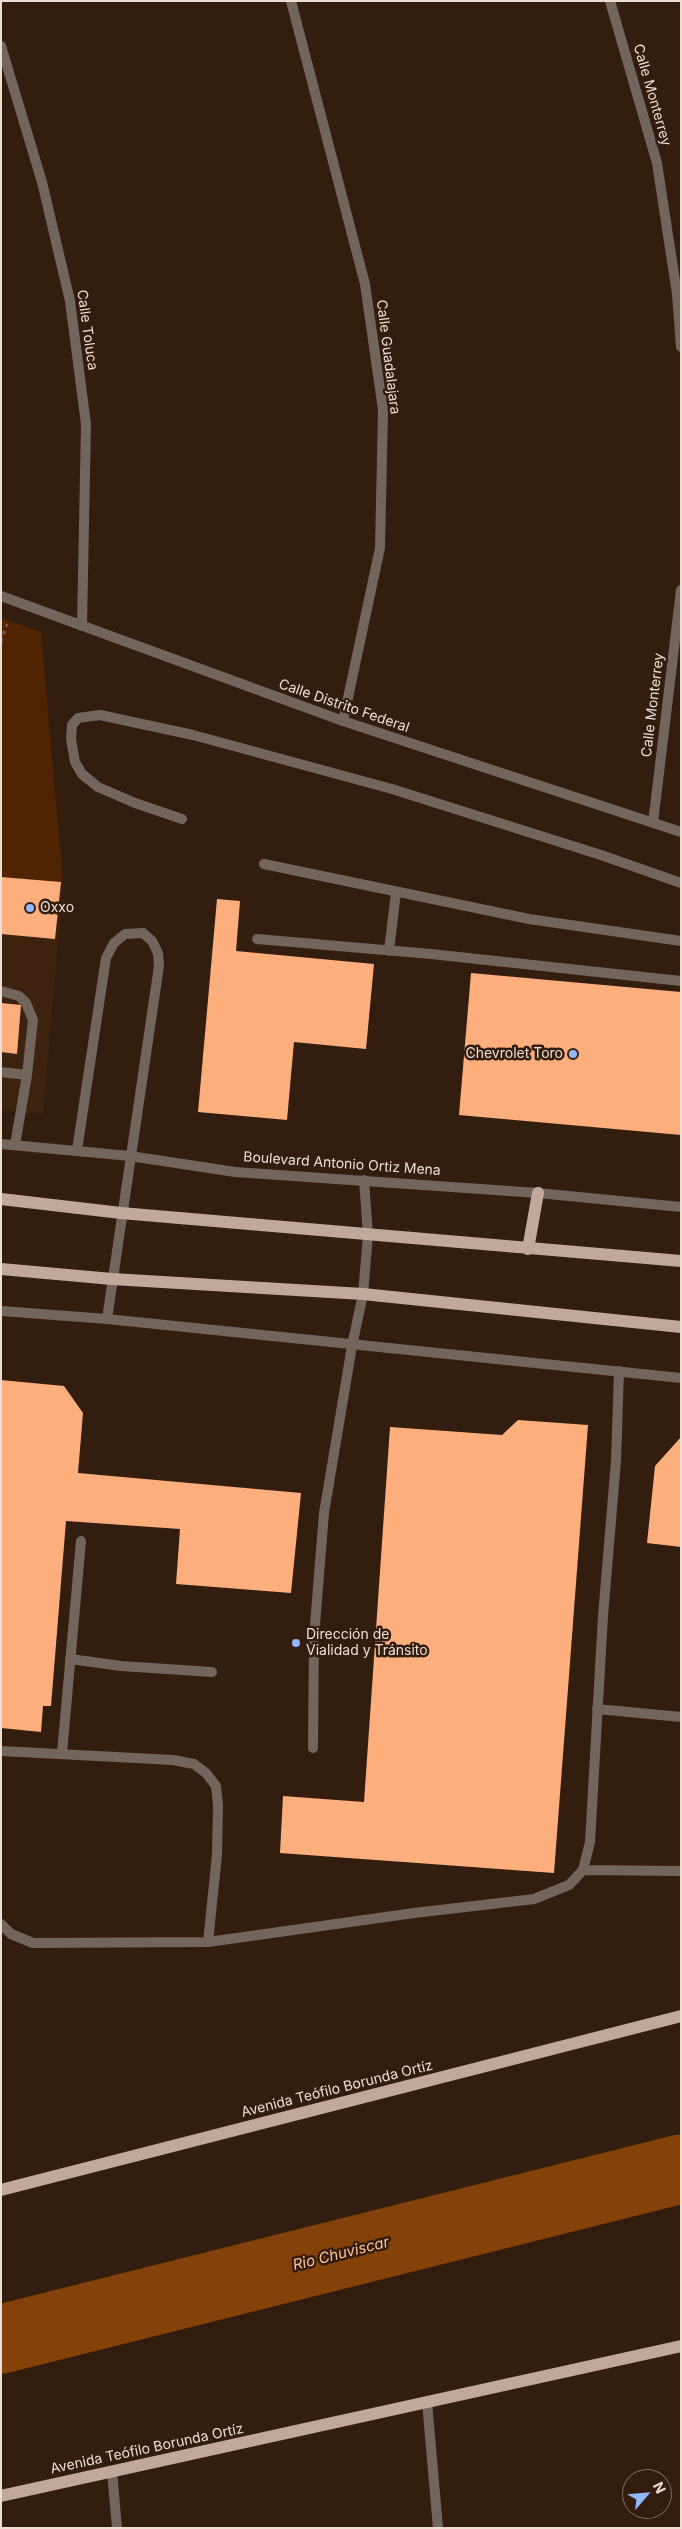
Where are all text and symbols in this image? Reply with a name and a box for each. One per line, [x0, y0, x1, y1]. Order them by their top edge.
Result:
street label: Calle Monterrey [629, 42, 675, 148]
street label: Calle Toluca [73, 289, 101, 371]
street label: Calle Guadalajara [373, 299, 403, 415]
street label: Calle Monterrey [638, 652, 668, 758]
street label: Calle Distrito Federal [276, 676, 412, 736]
place label: Oxxo [40, 900, 74, 916]
marker: Oxxo [24, 902, 36, 914]
place label: Chevrolet Toro [465, 1046, 563, 1062]
marker: Chevrolet Toro [567, 1048, 579, 1060]
street label: Boulevard Antonio Ortiz Mena [243, 1149, 441, 1179]
place label: Dirección de Vialidad y Tránsito [306, 1627, 428, 1660]
marker: Dirección de Vialidad y Tránsito [290, 1637, 302, 1649]
street label: Avenida Teófilo Borunda Ortíz [239, 2057, 435, 2121]
water label: Rio Chuviscar [291, 2233, 391, 2275]
street label: Avenida Teófilo Borunda Ortíz [49, 2420, 245, 2478]
north arrow [622, 2469, 672, 2519]
text: N [650, 2479, 670, 2496]

